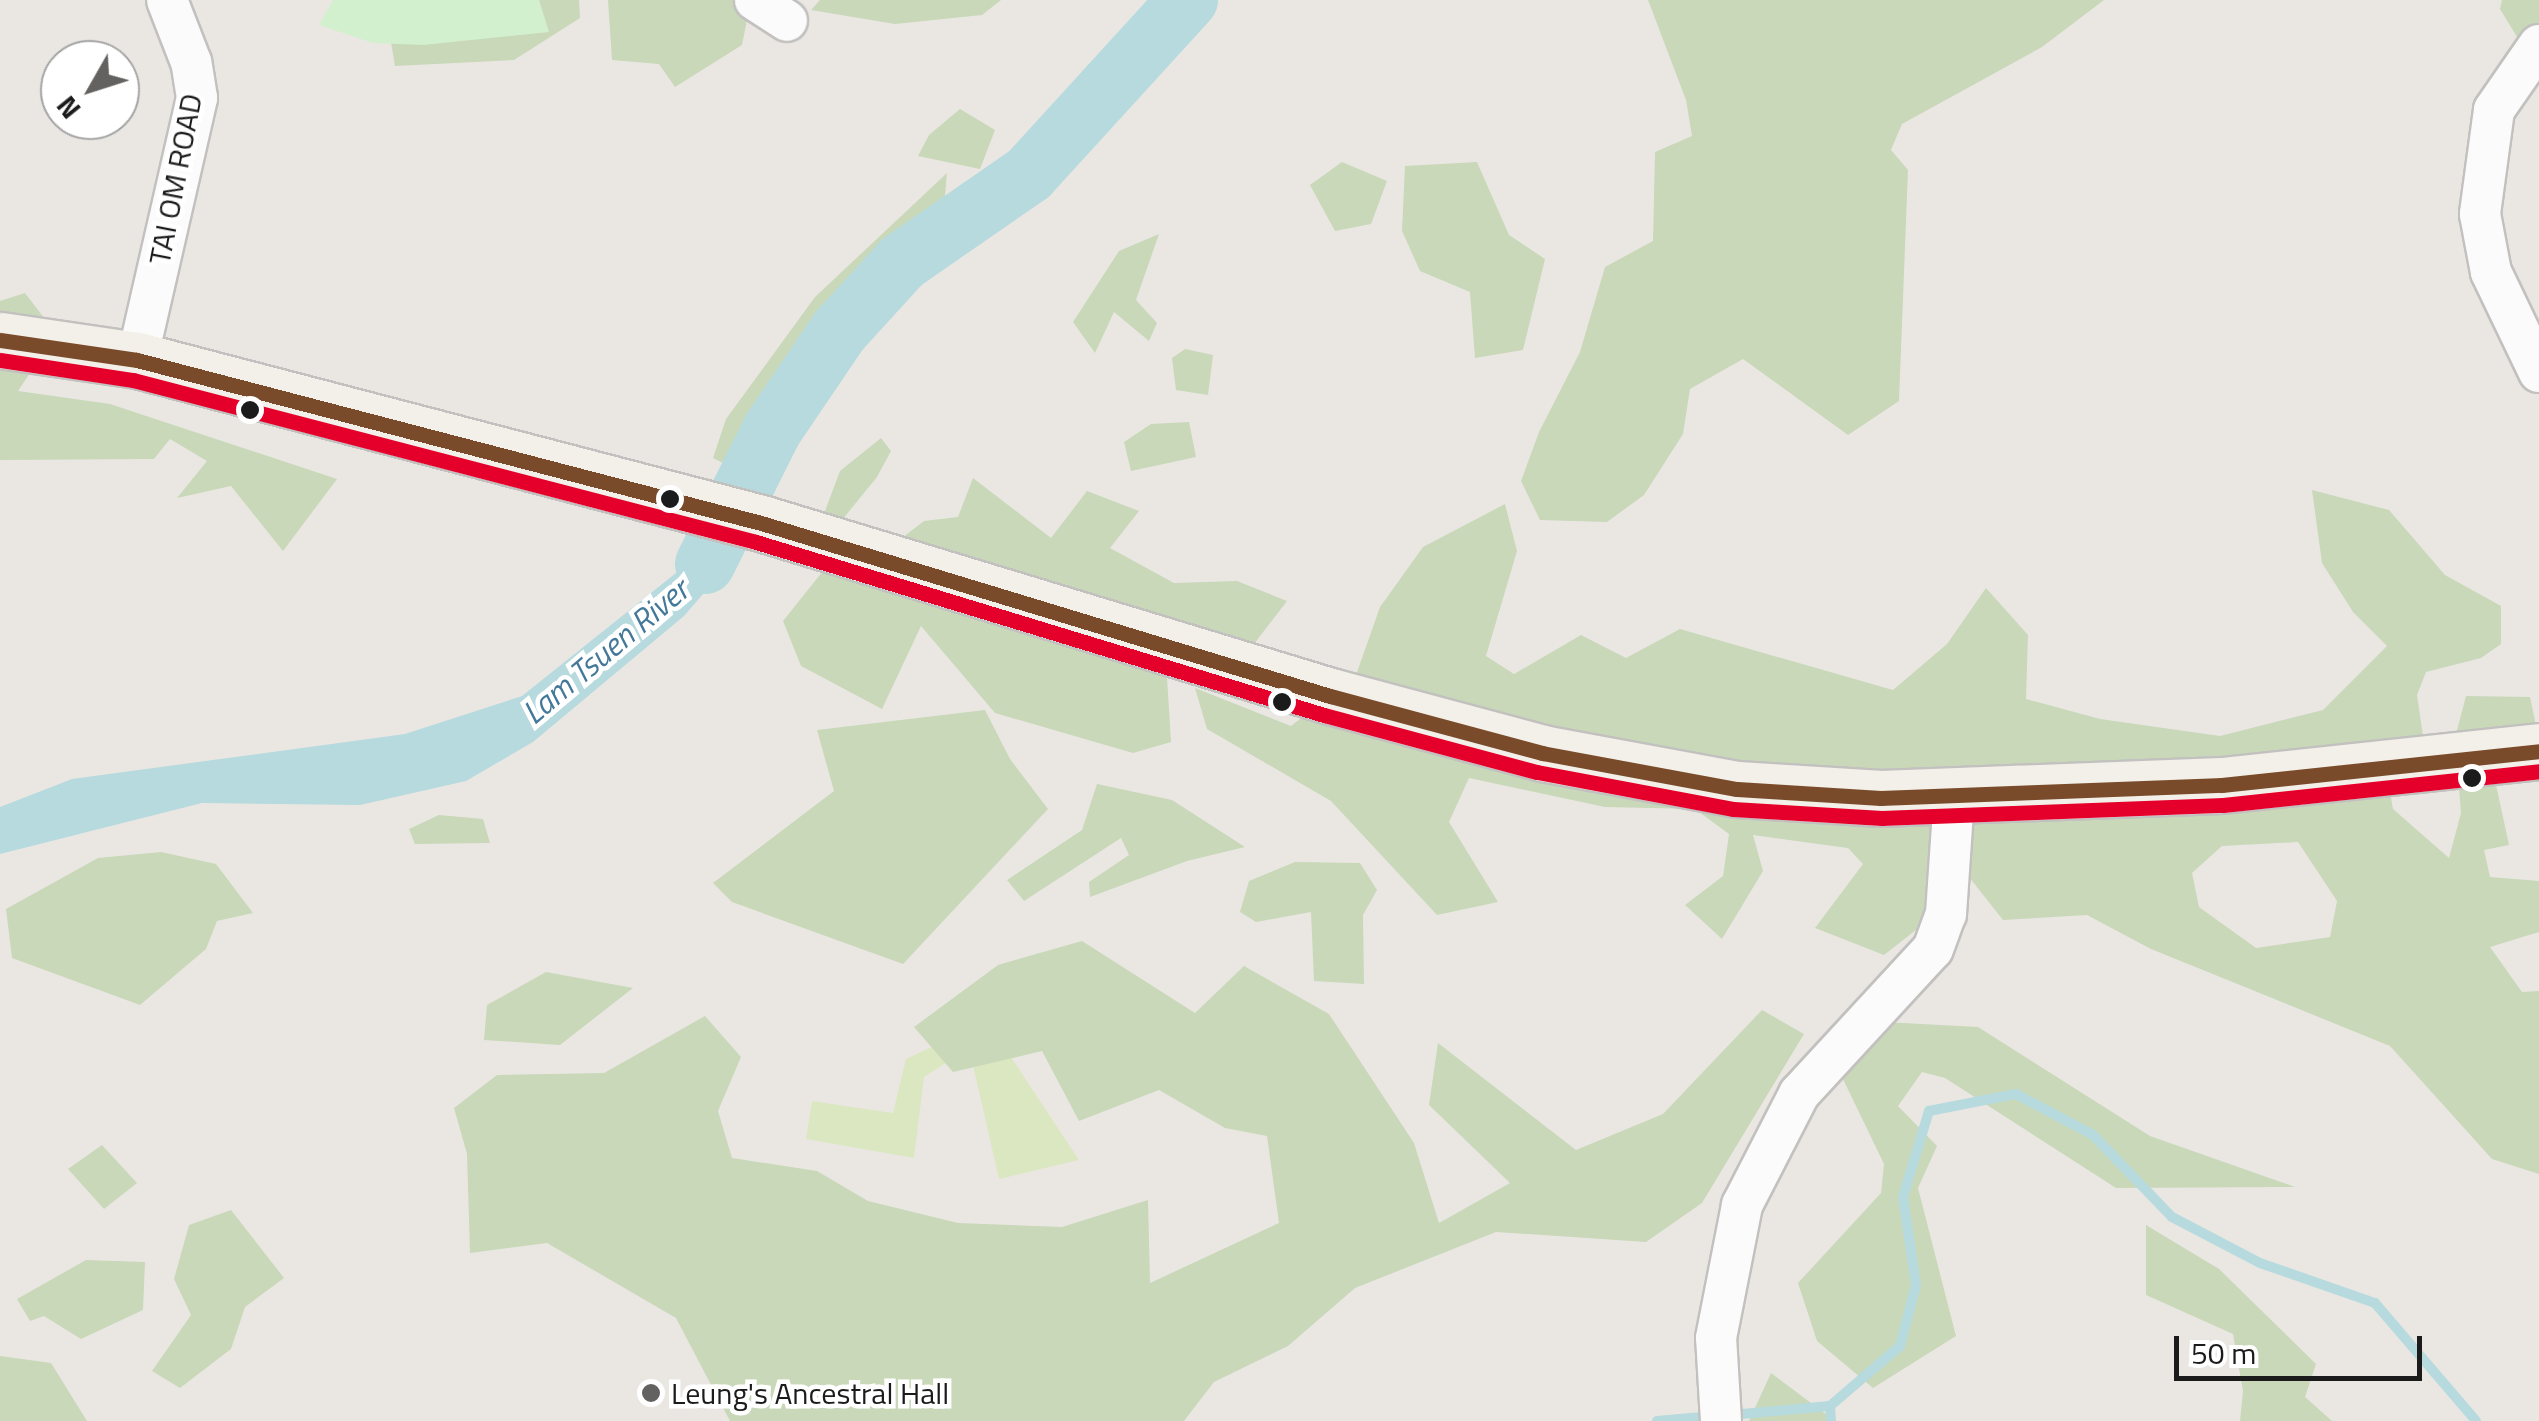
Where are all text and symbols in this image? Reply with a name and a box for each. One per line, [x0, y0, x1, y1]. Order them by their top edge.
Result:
north arrow [40, 40, 140, 140]
text: N [45, 87, 91, 129]
street label: TAI OM ROAD [141, 91, 209, 267]
unlabelled marker [240, 400, 260, 420]
unlabelled marker [660, 489, 680, 509]
water label: Lam Tsuen River [514, 570, 696, 732]
unlabelled marker [1272, 692, 1292, 712]
unlabelled marker [2462, 768, 2482, 788]
scale bar [2179, 1316, 2426, 1378]
text: 50 m [2191, 1330, 2256, 1376]
place label: Leung's Ancestral Hall [671, 1375, 949, 1411]
marker: Leung's Ancestral Hall [640, 1382, 662, 1404]

